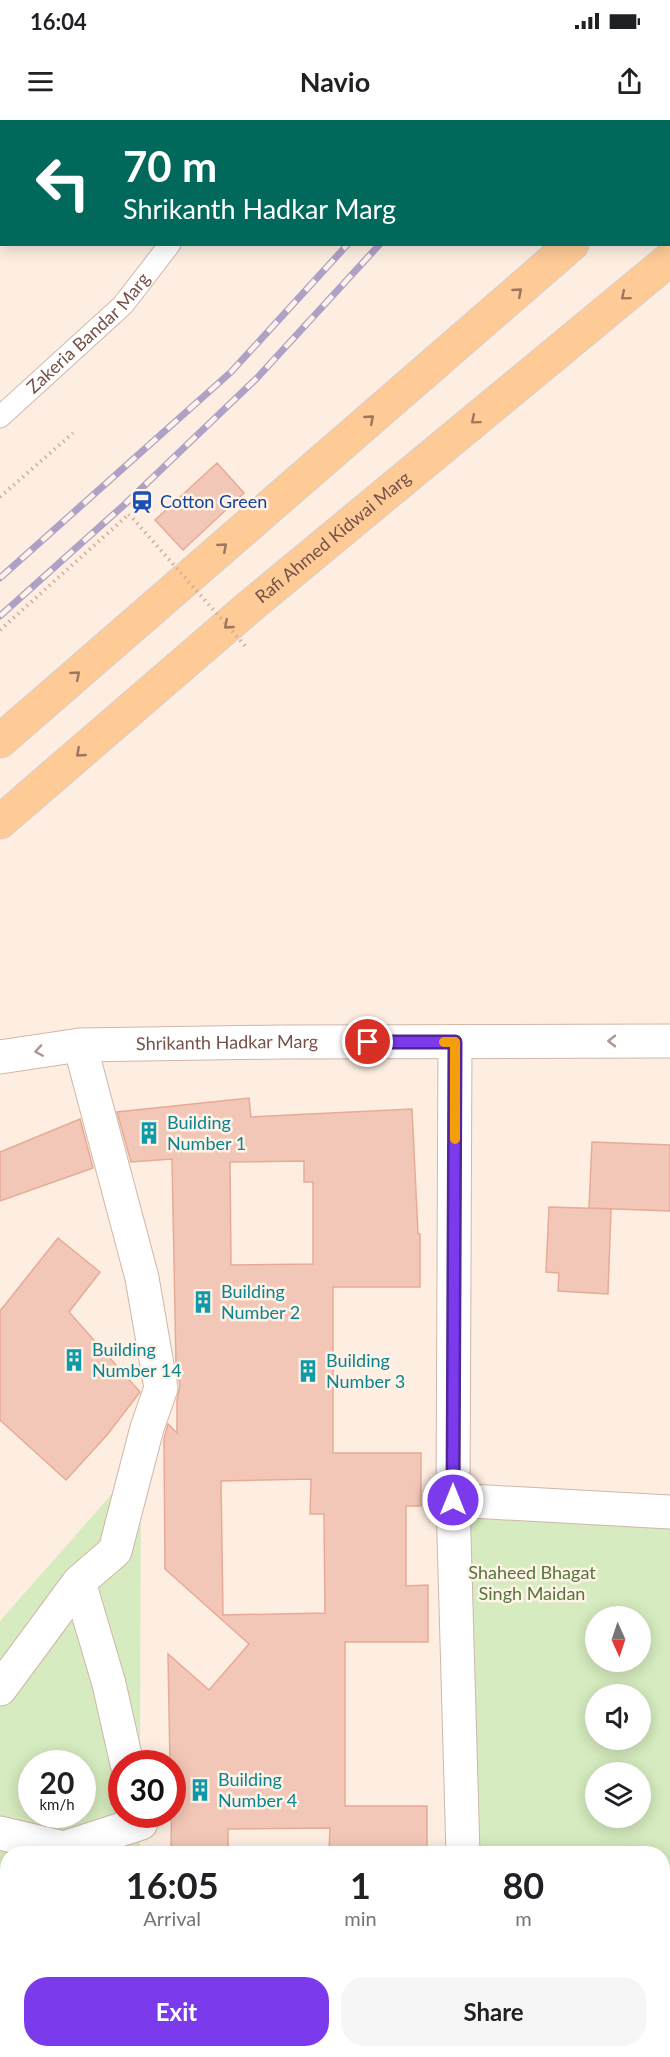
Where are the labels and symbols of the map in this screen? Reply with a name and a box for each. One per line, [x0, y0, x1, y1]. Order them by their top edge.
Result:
street label: Zakeria Bandar Marg [22, 268, 154, 397]
one-way arrow [511, 288, 522, 299]
one-way arrow [621, 289, 632, 300]
one-way arrow [470, 413, 481, 424]
one-way arrow [363, 415, 374, 426]
street label: Rafi Ahmed Kidwai Marg [250, 466, 415, 607]
station icon: Cotton Green [129, 489, 155, 515]
place label: Cotton Green [160, 490, 267, 512]
one-way arrow [216, 543, 227, 554]
one-way arrow [224, 618, 235, 629]
one-way arrow [69, 671, 80, 682]
one-way arrow [76, 746, 87, 757]
pin [342, 1016, 393, 1067]
street label: Shrikanth Hadkar Marg [136, 1030, 318, 1054]
one-way arrow [607, 1035, 616, 1047]
one-way arrow [34, 1045, 44, 1057]
place label: Building Number 1 [167, 1111, 246, 1154]
building icon: Building Number 1 [136, 1120, 162, 1146]
place label: Building Number 2 [221, 1280, 300, 1323]
building icon: Building Number 2 [190, 1289, 216, 1315]
place label: Building Number 14 [92, 1338, 182, 1381]
building icon: Building Number 14 [61, 1347, 87, 1373]
place label: Building Number 3 [326, 1349, 405, 1392]
building icon: Building Number 3 [295, 1358, 321, 1384]
position arrow [421, 1468, 485, 1532]
park label: Shaheed Bhagat Singh Maidan [468, 1561, 596, 1604]
north arrow [585, 1606, 651, 1672]
speed limit sign: 30 [108, 1750, 186, 1828]
place label: Building Number 4 [218, 1768, 297, 1811]
building icon: Building Number 4 [187, 1777, 213, 1803]

